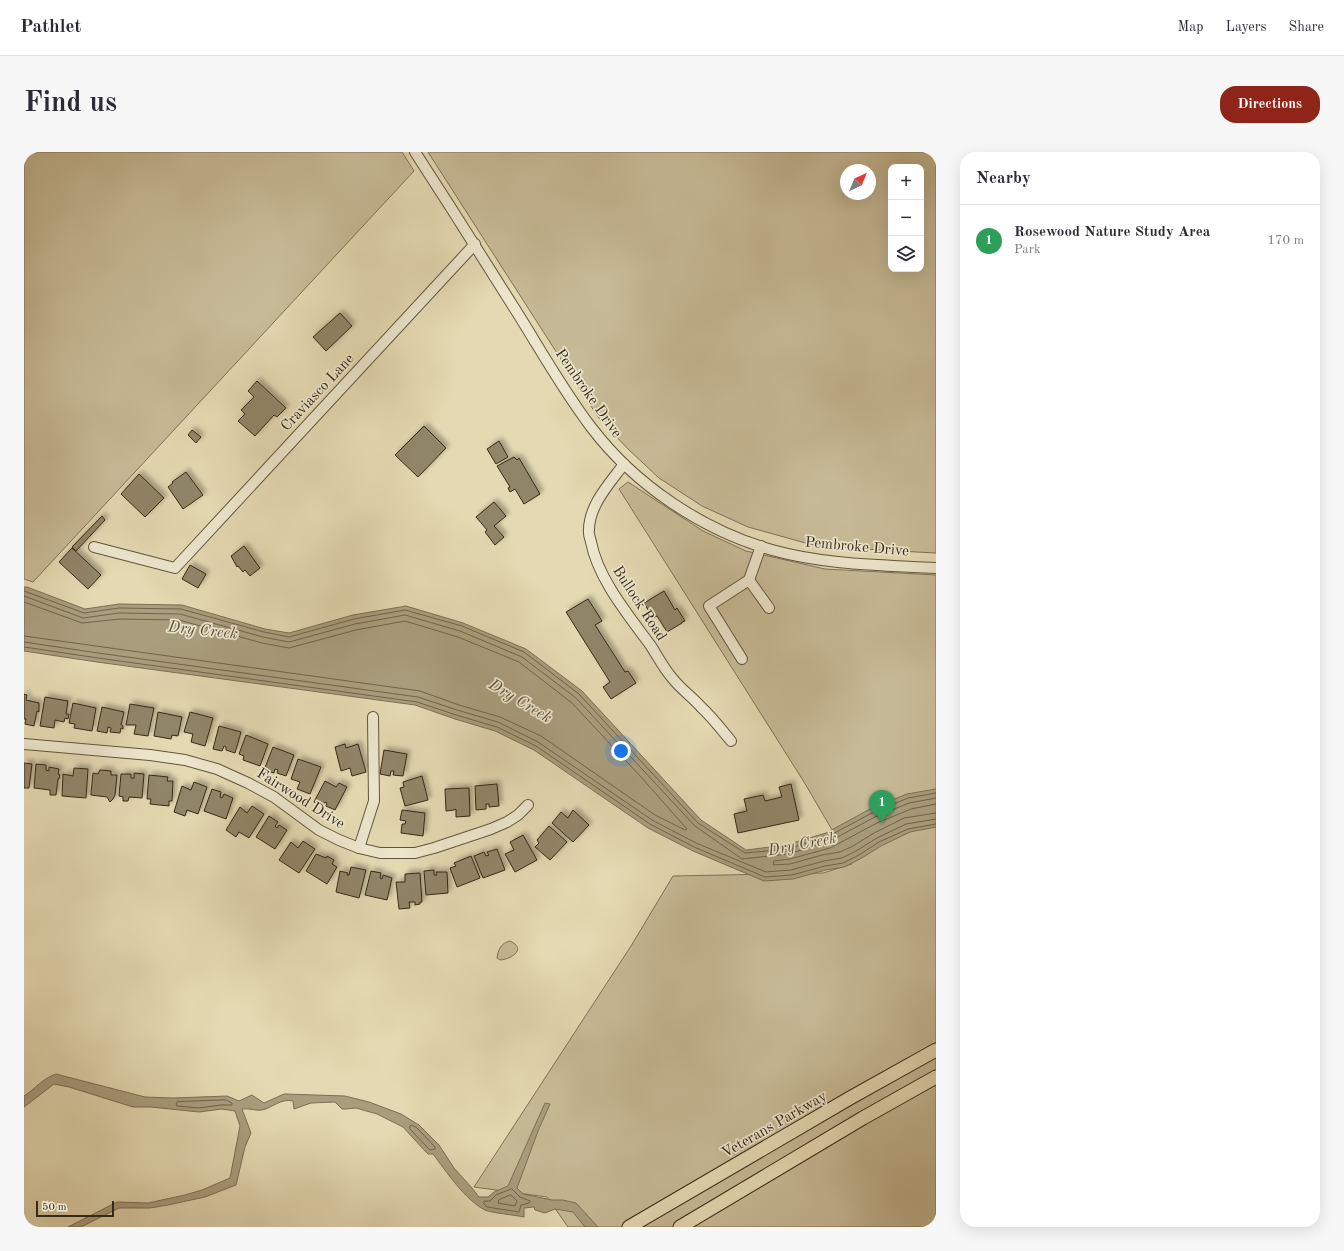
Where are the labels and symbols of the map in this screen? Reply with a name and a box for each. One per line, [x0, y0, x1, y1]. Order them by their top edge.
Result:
north arrow [840, 164, 876, 200]
street label: Pembroke Drive [552, 347, 624, 441]
street label: Craviasco Lane [279, 351, 358, 435]
street label: Pembroke Drive [804, 535, 910, 560]
street label: Bullock Road [609, 564, 669, 644]
water label: Dry Creek [166, 619, 239, 643]
water label: Dry Creek [485, 676, 554, 727]
your location [611, 741, 631, 761]
street label: Fairwood Drive [254, 766, 347, 832]
pin: 1 [869, 790, 895, 823]
water label: Dry Creek [765, 830, 838, 860]
street label: Veterans Parkway [720, 1089, 830, 1161]
scale bar [36, 1199, 114, 1218]

